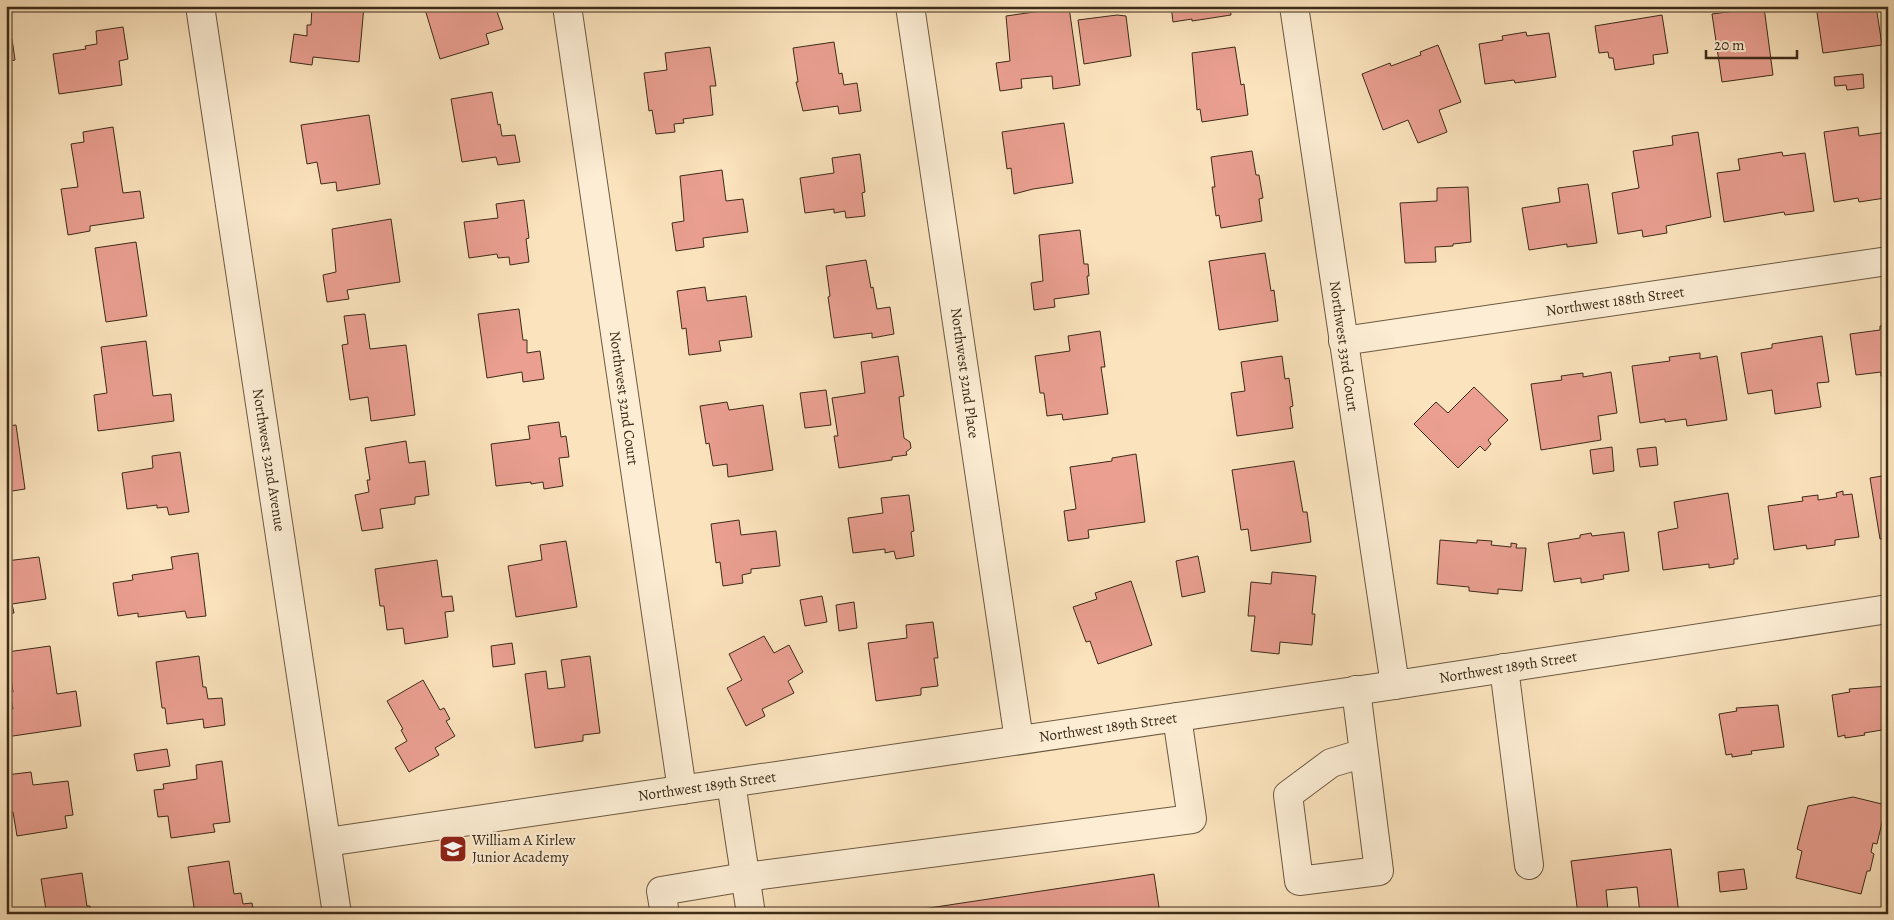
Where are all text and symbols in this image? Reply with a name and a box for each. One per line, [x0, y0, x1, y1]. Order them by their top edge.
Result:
scale bar [1706, 28, 1798, 60]
text: 20 m [1714, 35, 1745, 55]
street label: Northwest 33rd Court [1325, 279, 1363, 413]
street label: Northwest 188th Street [1544, 281, 1686, 321]
street label: Northwest 32nd Place [946, 306, 984, 440]
street label: Northwest 32nd Court [605, 330, 643, 466]
street label: Northwest 32nd Avenue [248, 387, 290, 533]
street label: Northwest 189th Street [1438, 646, 1578, 688]
street label: Northwest 189th Street [1038, 707, 1178, 747]
street label: Northwest 189th Street [637, 766, 777, 806]
place label: William A Kirlew Junior Academy [471, 830, 576, 867]
school or university icon: William A Kirlew Junior Academy [438, 834, 468, 864]

